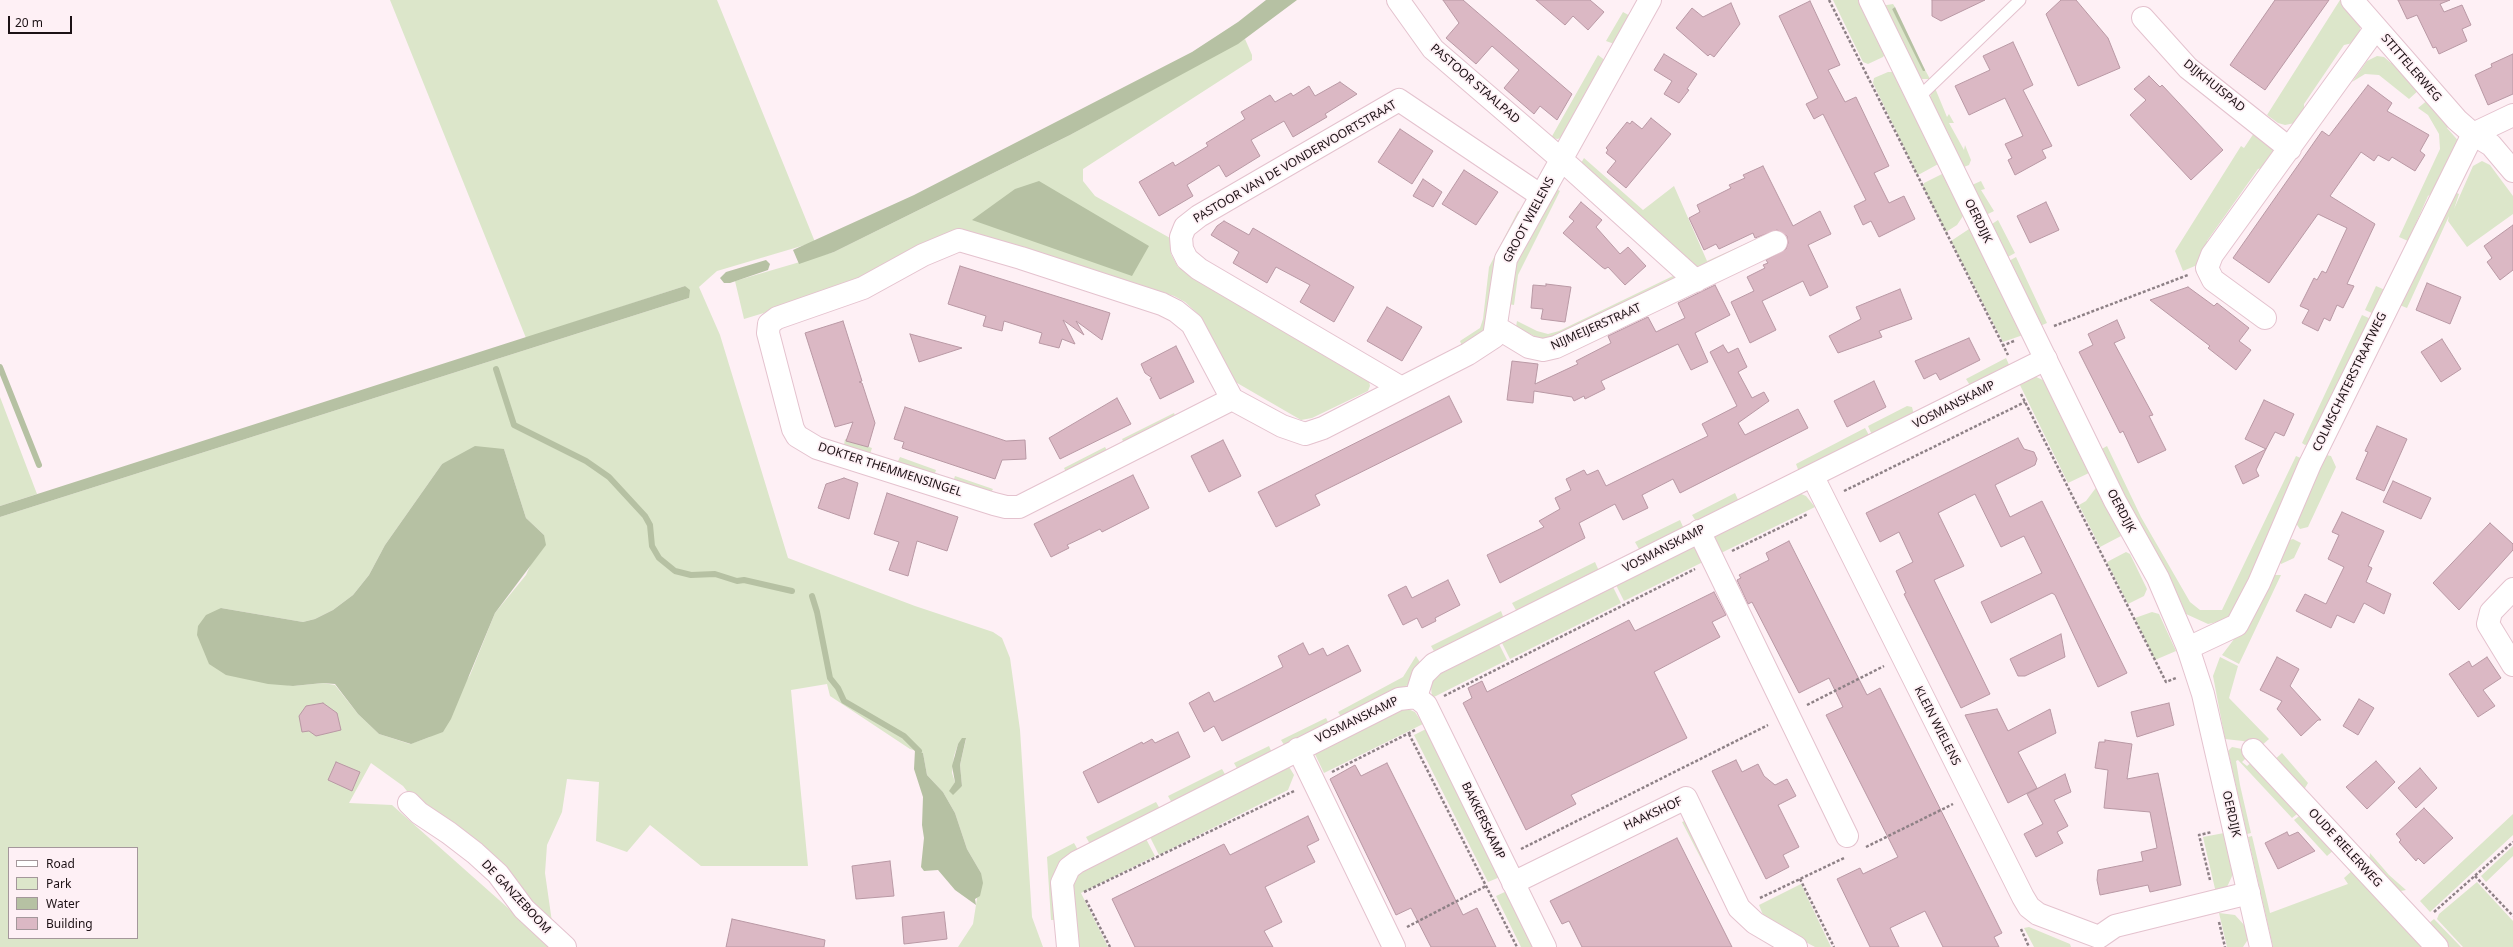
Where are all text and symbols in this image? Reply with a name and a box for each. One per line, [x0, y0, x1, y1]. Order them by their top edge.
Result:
scale bar [10, 8, 74, 34]
text: 20 m [15, 14, 43, 31]
street label: STITTELERWEG [2378, 31, 2444, 105]
street label: PASTOOR STAALPAD [1427, 41, 1523, 127]
street label: DIJKHUISPAD [2180, 57, 2248, 115]
street label: PASTOOR VAN DE VONDERVOORTSTRAAT [1191, 98, 1399, 226]
street label: GROOT WIELENS [1500, 175, 1558, 265]
street label: OERDIJK [1961, 197, 1995, 245]
street label: NIJMEIJERSTRAAT [1549, 301, 1643, 353]
street label: COLMSCHATERSTRAATWEG [2310, 310, 2390, 454]
street label: VOSMANSKAMP [1910, 378, 1998, 432]
street label: DOKTER THEMMENSINGEL [816, 440, 964, 500]
street label: OERDIJK [2104, 487, 2138, 535]
street label: VOSMANSKAMP [1620, 522, 1708, 576]
street label: KLEIN WIELENS [1911, 684, 1963, 768]
street label: VOSMANSKAMP [1313, 694, 1401, 746]
street label: BAKKERSKAMP [1458, 780, 1508, 862]
street label: OERDIJK [2219, 789, 2243, 839]
street label: HAAKSHOF [1622, 794, 1684, 834]
street label: OUDE RIELERWEG [2305, 806, 2385, 890]
legend [8, 847, 138, 939]
text: Road [46, 855, 75, 872]
street label: DE GANZEBOOM [478, 857, 554, 937]
text: Park [46, 875, 71, 892]
text: Water [46, 895, 80, 912]
text: Building [46, 915, 93, 932]

